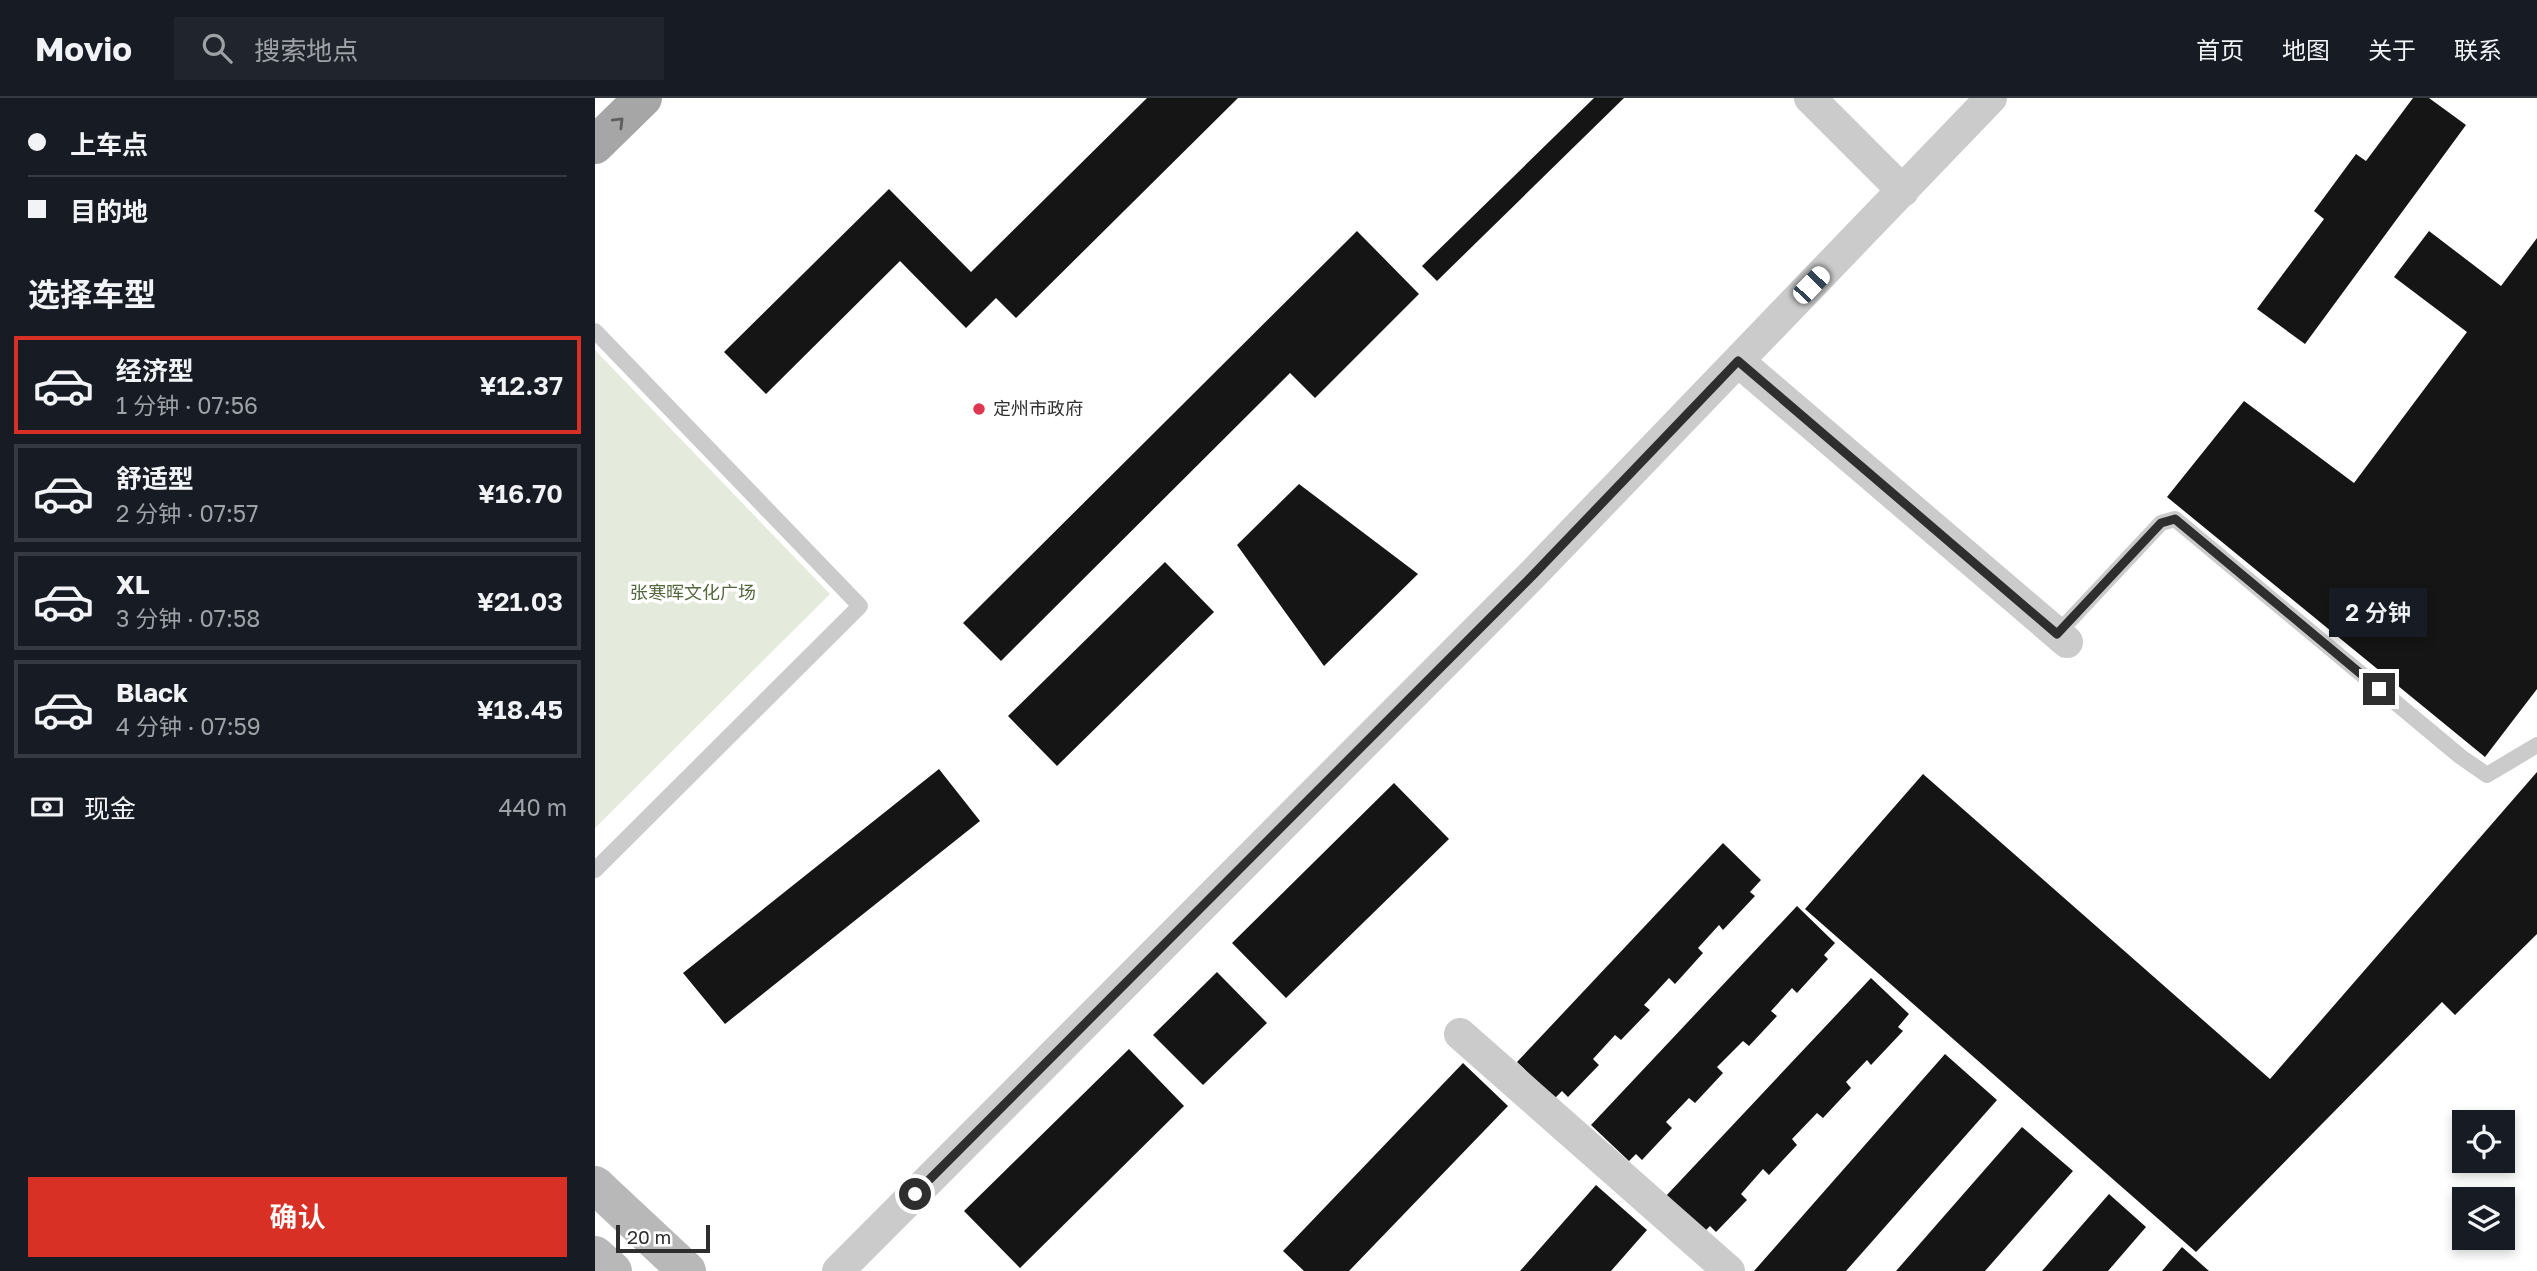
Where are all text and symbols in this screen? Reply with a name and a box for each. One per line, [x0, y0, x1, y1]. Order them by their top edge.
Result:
search box [174, 17, 664, 80]
text: Movio [35, 29, 132, 68]
icon: search [198, 29, 236, 67]
text: 搜索地点 [254, 35, 358, 66]
text: 首页 [2196, 35, 2244, 64]
text: 地图 [2282, 35, 2330, 64]
text: 关于 [2368, 35, 2416, 64]
text: 联系 [2454, 35, 2502, 64]
one-way arrow [611, 117, 624, 130]
text: 上车点 [70, 129, 148, 160]
text: 目的地 [70, 196, 148, 227]
car [1789, 263, 1834, 307]
text: 选择车型 [28, 275, 156, 313]
icon: car [32, 354, 95, 417]
text: 经济型 [116, 355, 194, 386]
text: ¥12.37 [480, 370, 563, 401]
text: 1 分钟 · 07:56 [116, 391, 258, 419]
place label: 定州市政府 [993, 397, 1083, 419]
marker: 定州市政府 [971, 401, 987, 417]
icon: car [32, 462, 95, 525]
text: 舒适型 [116, 463, 194, 494]
text: ¥16.70 [478, 478, 563, 509]
text: 2 分钟 · 07:57 [116, 499, 258, 527]
text: XL [116, 569, 150, 600]
icon: car [32, 570, 95, 633]
park label: 张寒晖文化广场 [630, 581, 756, 603]
text: ¥21.03 [477, 586, 563, 617]
callout: 2 分钟 [2330, 588, 2428, 636]
text: 2 分钟 [2345, 598, 2411, 626]
text: 3 分钟 · 07:58 [116, 604, 260, 632]
route end [2363, 673, 2395, 705]
text: Black [116, 677, 188, 708]
icon: car [32, 678, 95, 741]
text: ¥18.45 [477, 694, 563, 725]
text: 4 分钟 · 07:59 [116, 712, 261, 740]
icon: cash [28, 788, 66, 826]
text: 现金 [84, 793, 136, 824]
text: 440 m [499, 793, 567, 821]
map controls [2452, 1110, 2515, 1250]
button: locate [2452, 1110, 2515, 1173]
button: 确认 [28, 1177, 567, 1257]
route start [899, 1178, 931, 1210]
button: layers [2452, 1187, 2515, 1250]
scale bar [616, 1222, 711, 1254]
text: 20 m [627, 1225, 671, 1248]

